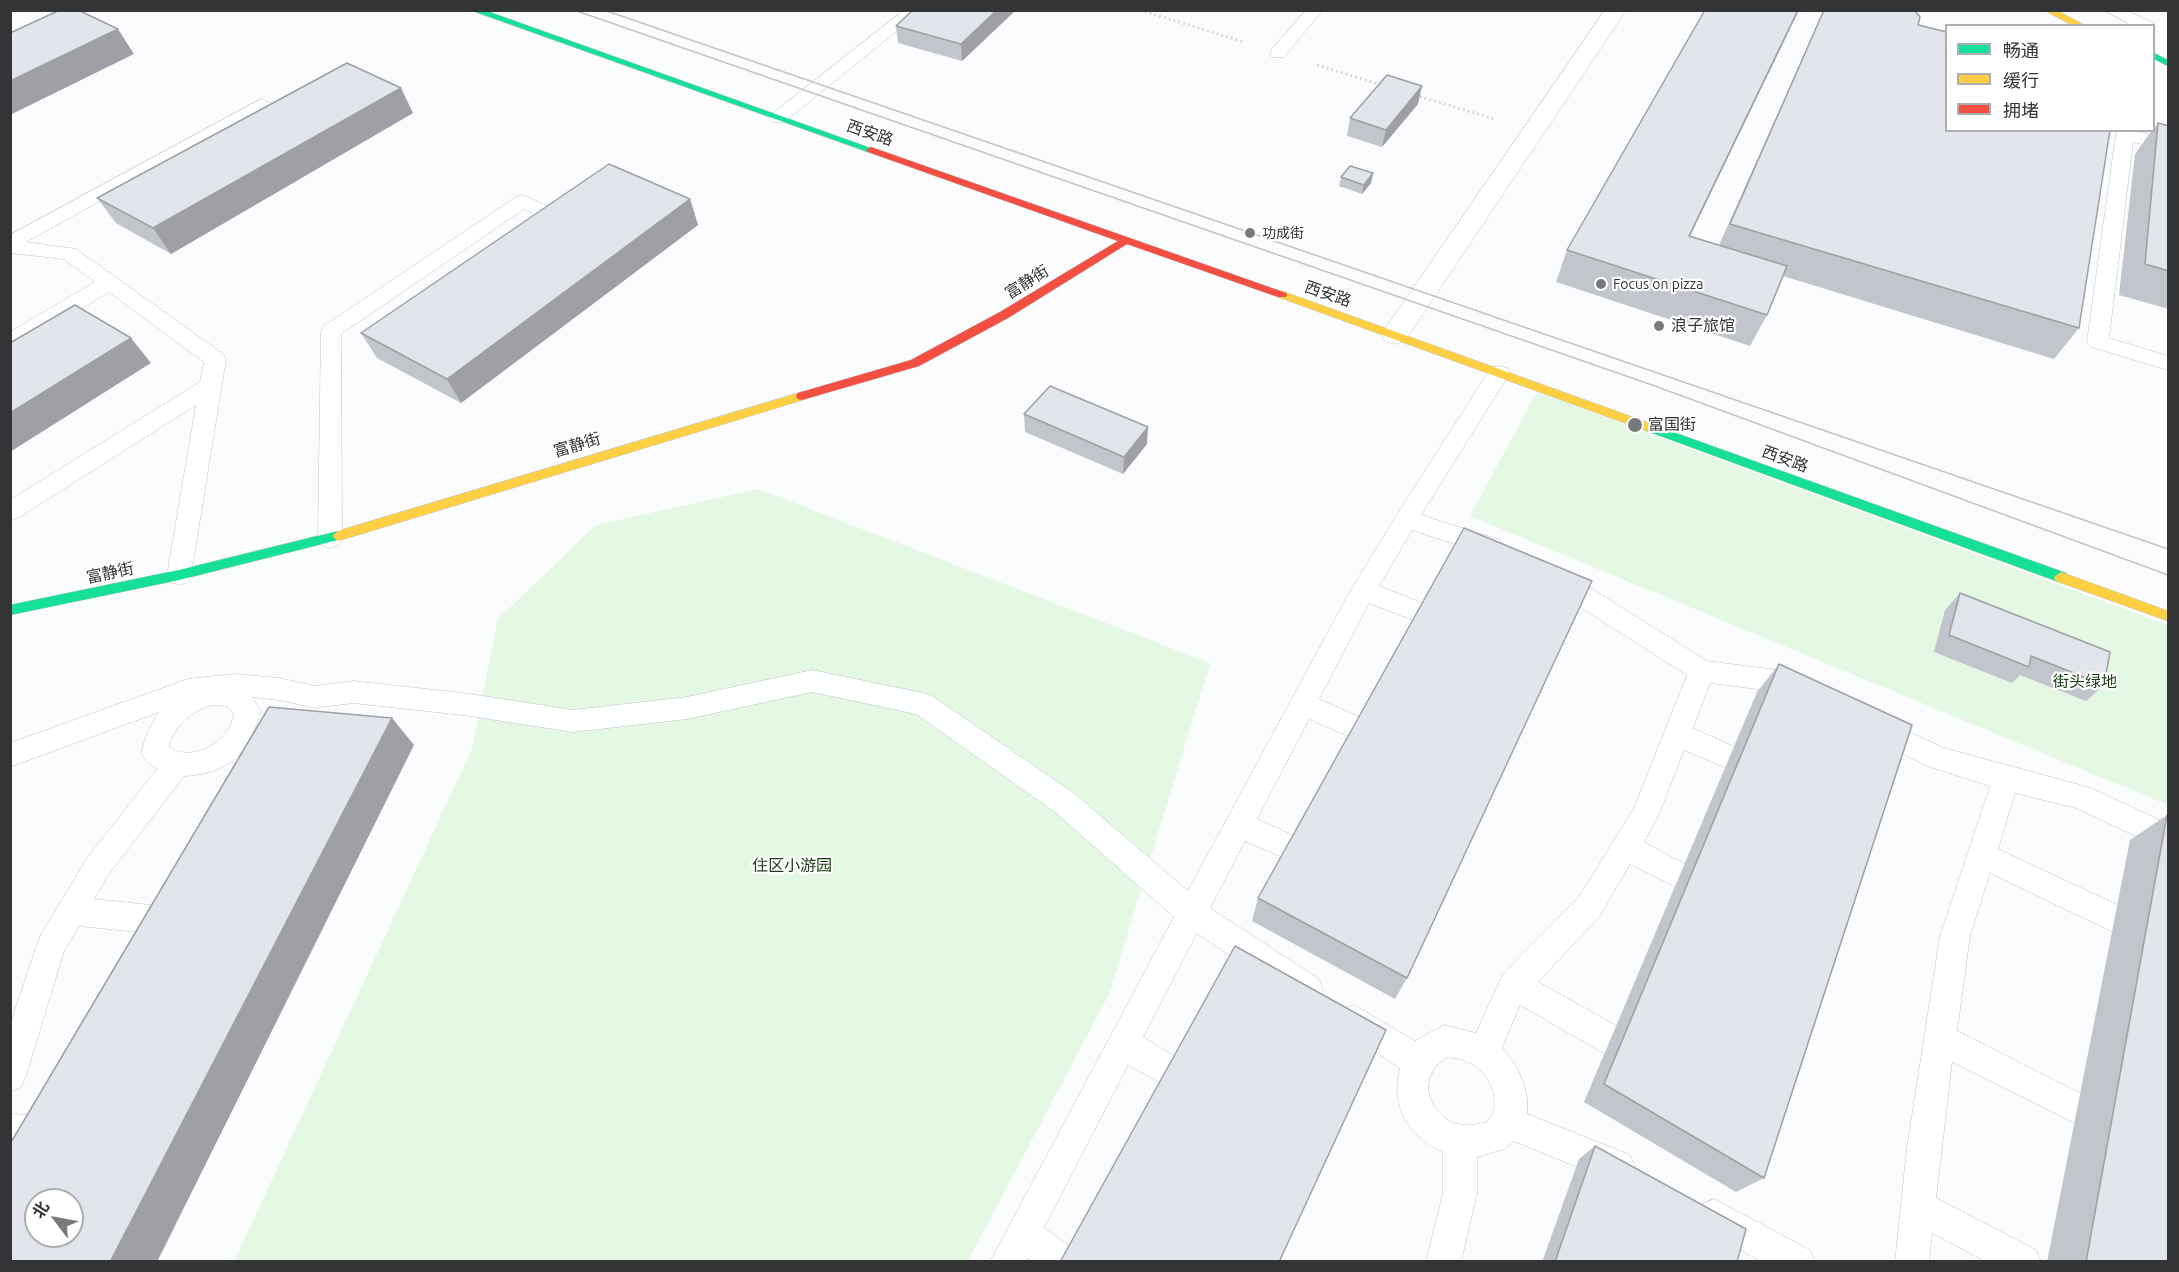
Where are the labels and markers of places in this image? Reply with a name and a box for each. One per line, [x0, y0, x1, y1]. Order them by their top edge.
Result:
place label: 功成街 [1262, 225, 1304, 241]
marker: 功成街 [1243, 226, 1257, 240]
place label: Focus on pizza [1613, 276, 1703, 292]
marker: Focus on pizza [1594, 277, 1608, 291]
place label: 浪子旅馆 [1671, 316, 1735, 336]
marker: 浪子旅馆 [1652, 319, 1666, 333]
place label: 富国街 [1648, 415, 1696, 435]
marker: 富国街 [1626, 416, 1644, 434]

